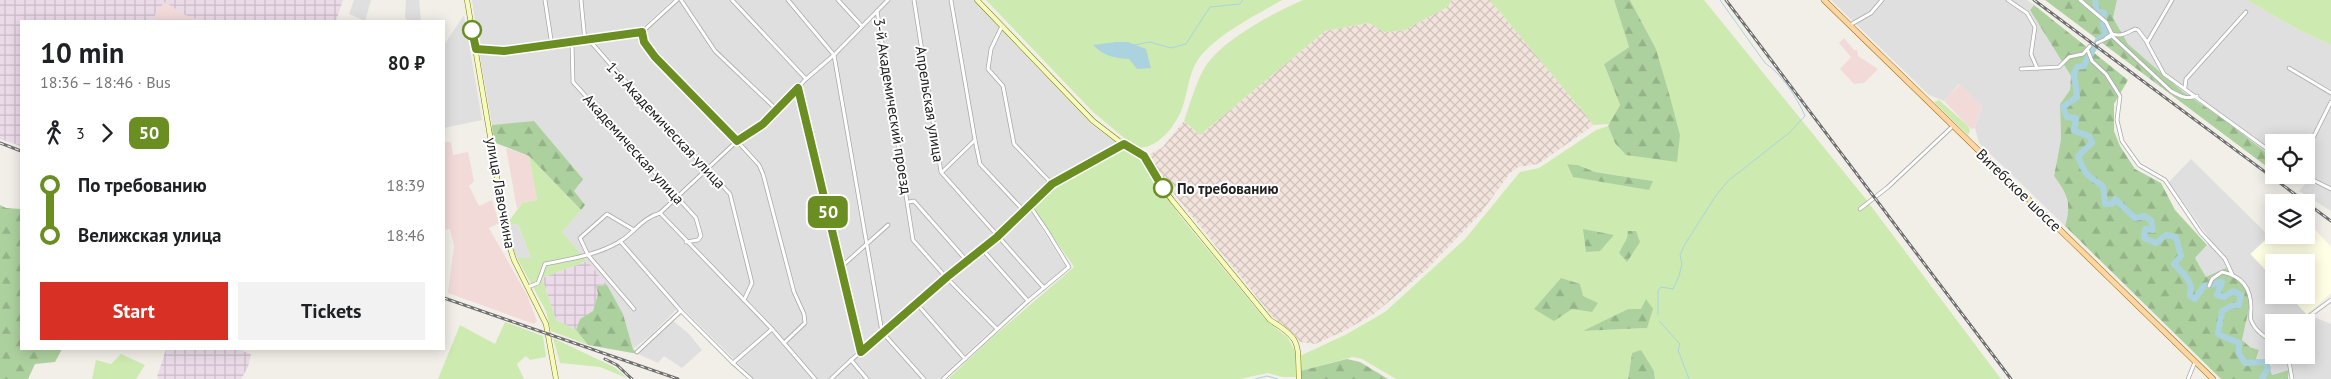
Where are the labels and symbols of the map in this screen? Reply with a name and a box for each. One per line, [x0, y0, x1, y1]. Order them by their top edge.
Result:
street label: 3-й Академический проезд [870, 17, 916, 195]
unlabelled marker [462, 20, 482, 40]
street label: Апрельская улица [911, 45, 949, 163]
street label: 1-я Академическая улица [602, 58, 730, 192]
street label: Академическая улица [580, 90, 688, 208]
street label: улица Лавочкина [482, 136, 520, 250]
street label: Витебское шоссе [1972, 144, 2066, 236]
marker: По требованию [1153, 178, 1173, 198]
place label: По требованию [1177, 179, 1279, 198]
line badge: 50 [806, 196, 850, 228]

